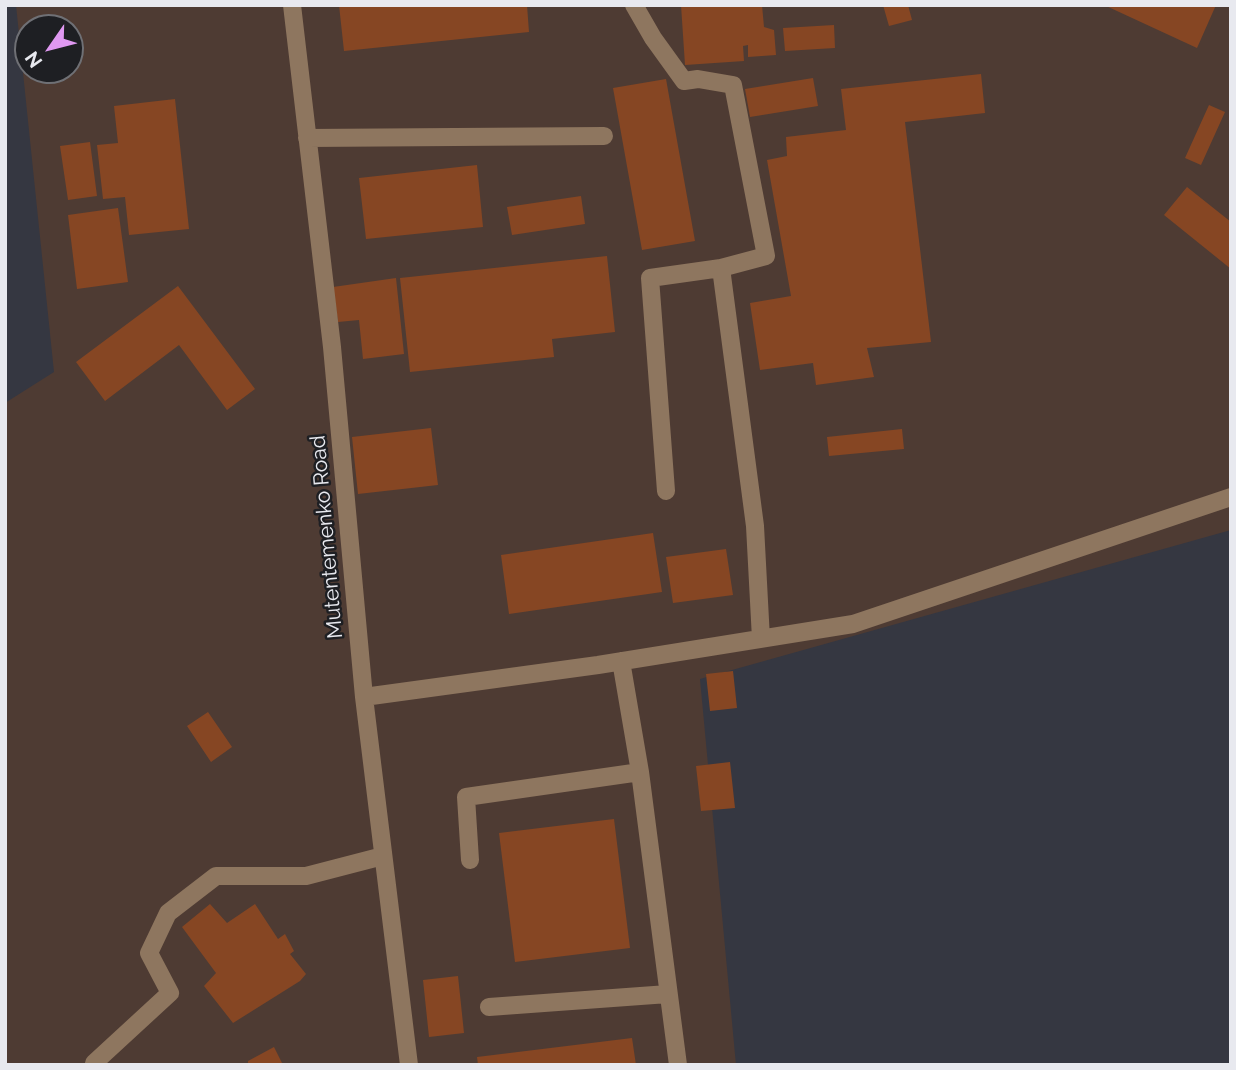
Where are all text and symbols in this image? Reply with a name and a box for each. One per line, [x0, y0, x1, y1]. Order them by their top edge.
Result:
north arrow [14, 14, 84, 84]
text: N [20, 48, 47, 72]
street label: Mutentemenko Road [306, 434, 348, 640]

